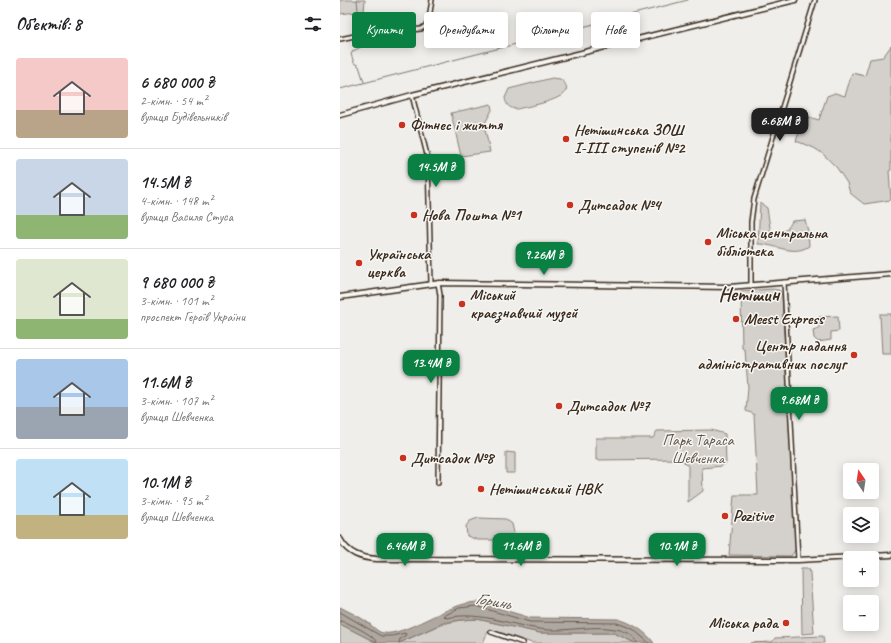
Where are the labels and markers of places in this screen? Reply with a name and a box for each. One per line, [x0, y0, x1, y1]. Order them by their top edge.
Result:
pin: 6.68M ₴ [743, 108, 817, 142]
place label: Фітнес і життя [410, 115, 504, 135]
marker: Фітнес і життя [397, 120, 407, 130]
place label: Нетішинська ЗОШ І-ІІІ ступенів №2 [574, 120, 686, 158]
marker: Нетішинська ЗОШ І-ІІІ ступенів №2 [561, 134, 571, 144]
pin: 14.5M ₴ [399, 154, 473, 188]
place label: Дитсадок №4 [578, 195, 662, 215]
marker: Дитсадок №4 [565, 200, 575, 210]
place label: Нова Пошта №1 [422, 205, 523, 225]
marker: Нова Пошта №1 [409, 210, 419, 220]
place label: Міська центральна бібліотека [716, 223, 829, 261]
marker: Міська центральна бібліотека [703, 237, 713, 247]
pin: 9.26M ₴ [507, 242, 581, 276]
place label: Українська церква [367, 244, 432, 282]
marker: Українська церква [354, 258, 364, 268]
place label: Міський краєзнавчий музей [470, 285, 578, 323]
marker: Міський краєзнавчий музей [457, 299, 467, 309]
place label: Meest Express [744, 309, 825, 329]
marker: Meest Express [731, 314, 741, 324]
place label: Центр надання адміністративних послуг [697, 336, 849, 374]
pin: 13.4M ₴ [394, 350, 468, 384]
marker: Центр надання адміністративних послуг [849, 350, 859, 360]
pin: 9.68M ₴ [762, 387, 836, 421]
place label: Дитсадок №7 [567, 396, 651, 416]
marker: Дитсадок №7 [554, 401, 564, 411]
place label: Дитсадок №8 [411, 448, 495, 468]
marker: Дитсадок №8 [398, 453, 408, 463]
place label: Нетішинський НВК [489, 479, 604, 499]
marker: Нетішинський НВК [476, 484, 486, 494]
place label: Pozitive [733, 506, 775, 526]
marker: Pozitive [720, 511, 730, 521]
pin: 6.46M ₴ [368, 533, 442, 567]
pin: 11.6M ₴ [484, 533, 558, 567]
pin: 10.1M ₴ [640, 533, 714, 567]
place label: Міська рада [709, 613, 780, 633]
marker: Міська рада [781, 618, 791, 628]

